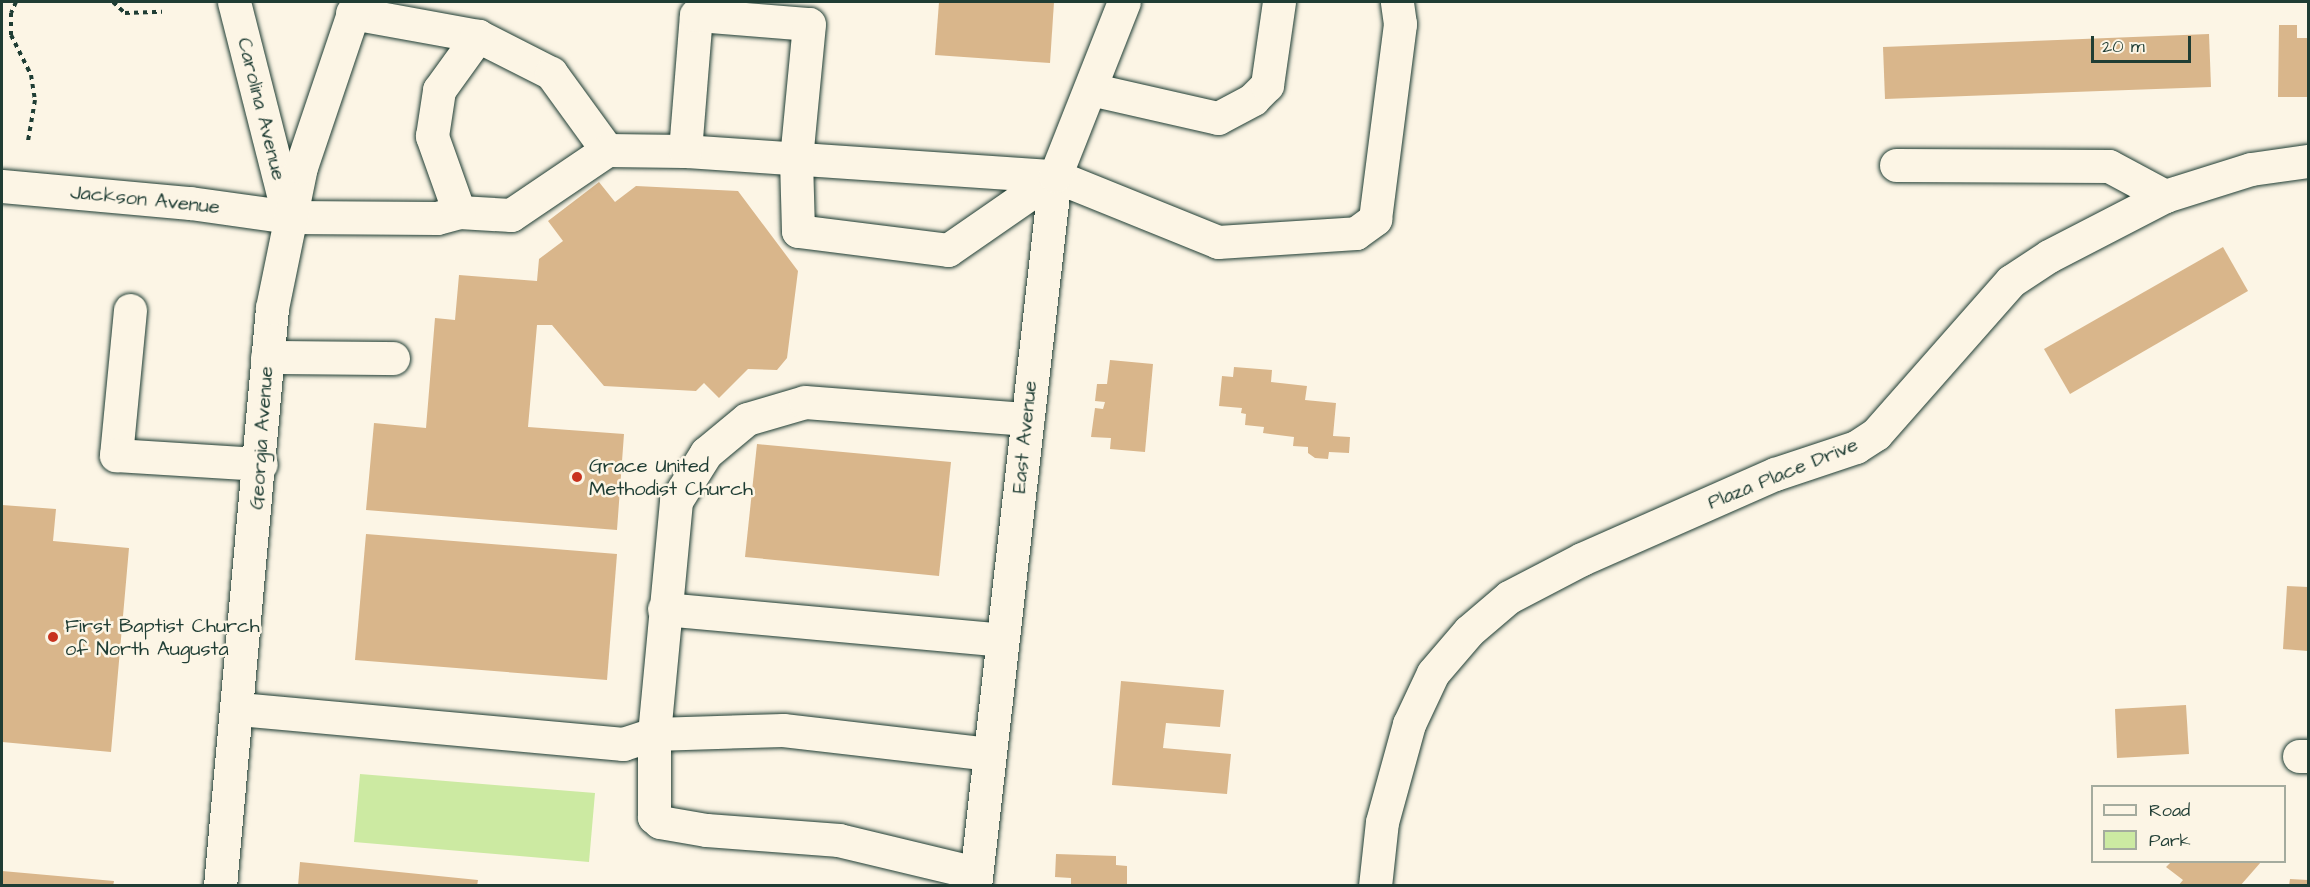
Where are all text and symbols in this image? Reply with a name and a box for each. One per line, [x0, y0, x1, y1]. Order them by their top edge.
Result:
scale bar [2094, 24, 2194, 62]
text: 20 m [2102, 34, 2145, 59]
street label: Carolina Avenue [232, 35, 290, 183]
street label: Jackson Avenue [69, 180, 221, 220]
street label: Georgia Avenue [245, 366, 279, 510]
street label: East Avenue [1007, 379, 1043, 495]
street label: Plaza Place Drive [1704, 433, 1862, 515]
place label: Grace United Methodist Church [589, 454, 753, 501]
marker: Grace United Methodist Church [570, 470, 584, 484]
place label: First Baptist Church of North Augusta [65, 614, 260, 661]
marker: First Baptist Church of North Augusta [46, 630, 60, 644]
legend [2091, 785, 2286, 863]
text: Road [2149, 798, 2190, 823]
text: Park [2149, 828, 2191, 853]

